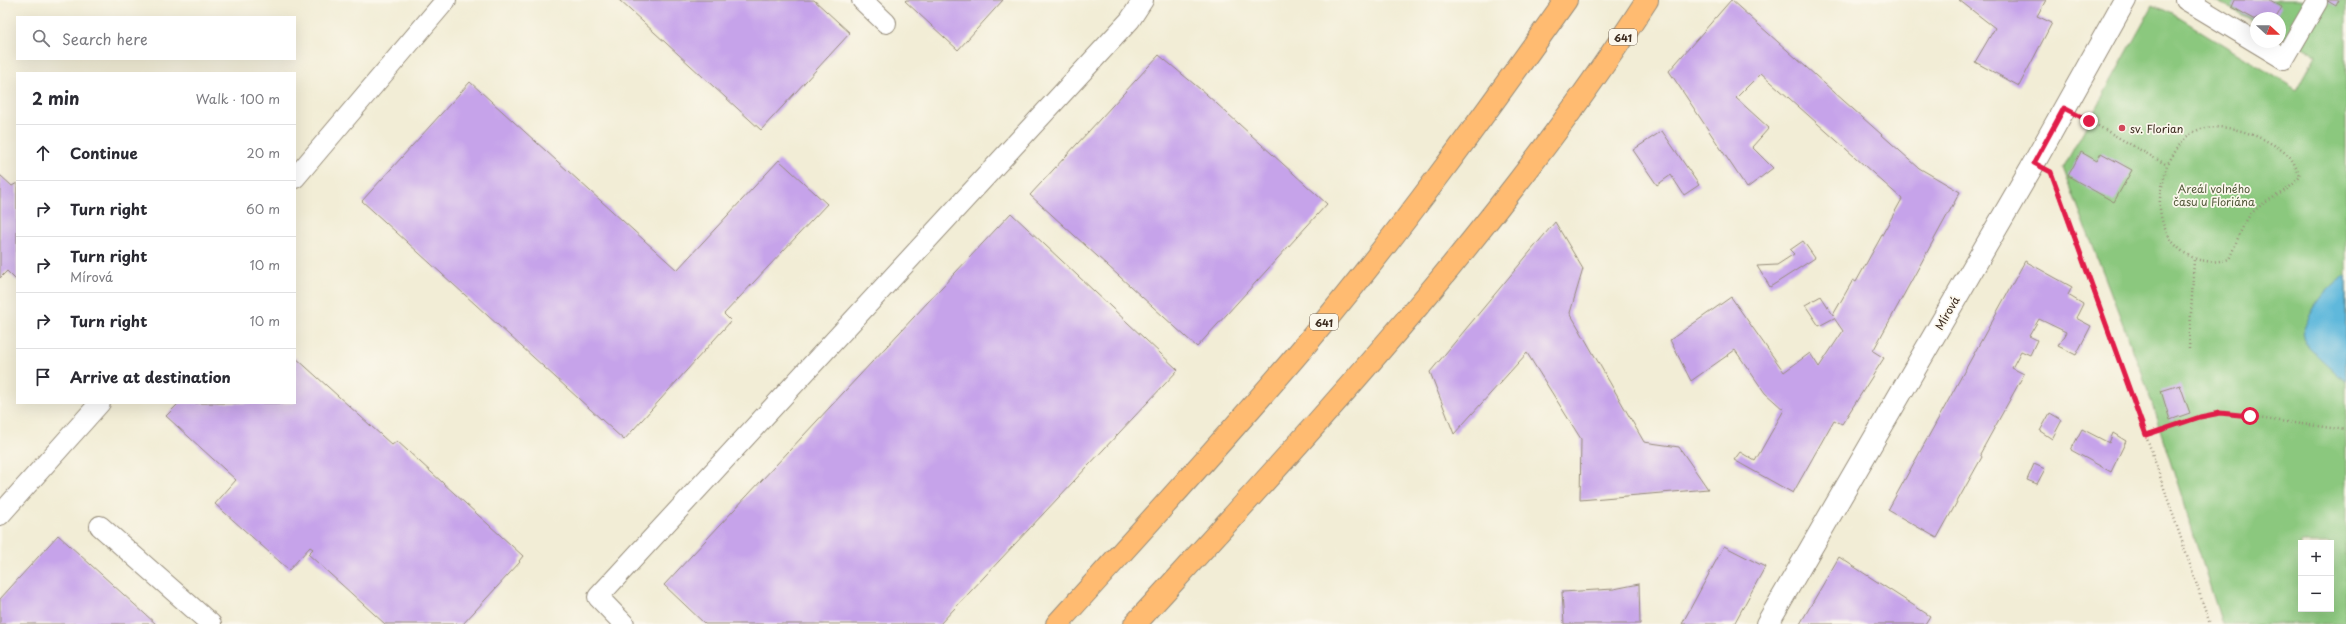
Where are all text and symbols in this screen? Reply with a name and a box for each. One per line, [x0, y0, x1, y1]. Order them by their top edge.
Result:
north arrow [2250, 12, 2286, 48]
search box [16, 16, 296, 60]
icon: search [30, 27, 52, 49]
text: Search here [62, 27, 148, 50]
road number: 641 [1609, 29, 1637, 45]
text: 2 min [32, 85, 79, 111]
text: Walk · 100 m [196, 89, 280, 108]
route end [2080, 112, 2098, 130]
place label: sv. Florian [2130, 120, 2183, 137]
marker: sv. Florian [2117, 123, 2127, 133]
text: Continue [70, 141, 138, 164]
icon: ahead [32, 142, 54, 164]
text: 20 m [246, 143, 280, 162]
park label: Areál volného času u Floriána [2173, 180, 2255, 210]
text: Turn right [70, 197, 147, 220]
icon: right [32, 198, 54, 220]
text: 60 m [246, 199, 280, 218]
text: Turn right [70, 244, 147, 267]
icon: right [32, 254, 54, 276]
text: 10 m [250, 255, 280, 274]
text: Mírová [70, 267, 113, 286]
street label: Mírová [1931, 293, 1964, 333]
text: Turn right [70, 309, 147, 332]
icon: right [32, 310, 54, 332]
text: 10 m [250, 311, 280, 330]
road number: 641 [1310, 314, 1338, 330]
text: Arrive at destination [70, 365, 231, 388]
icon: arrive [32, 366, 54, 388]
route start [2241, 407, 2259, 425]
map controls [2298, 540, 2334, 612]
button: + [2298, 540, 2334, 576]
button: − [2298, 576, 2334, 612]

